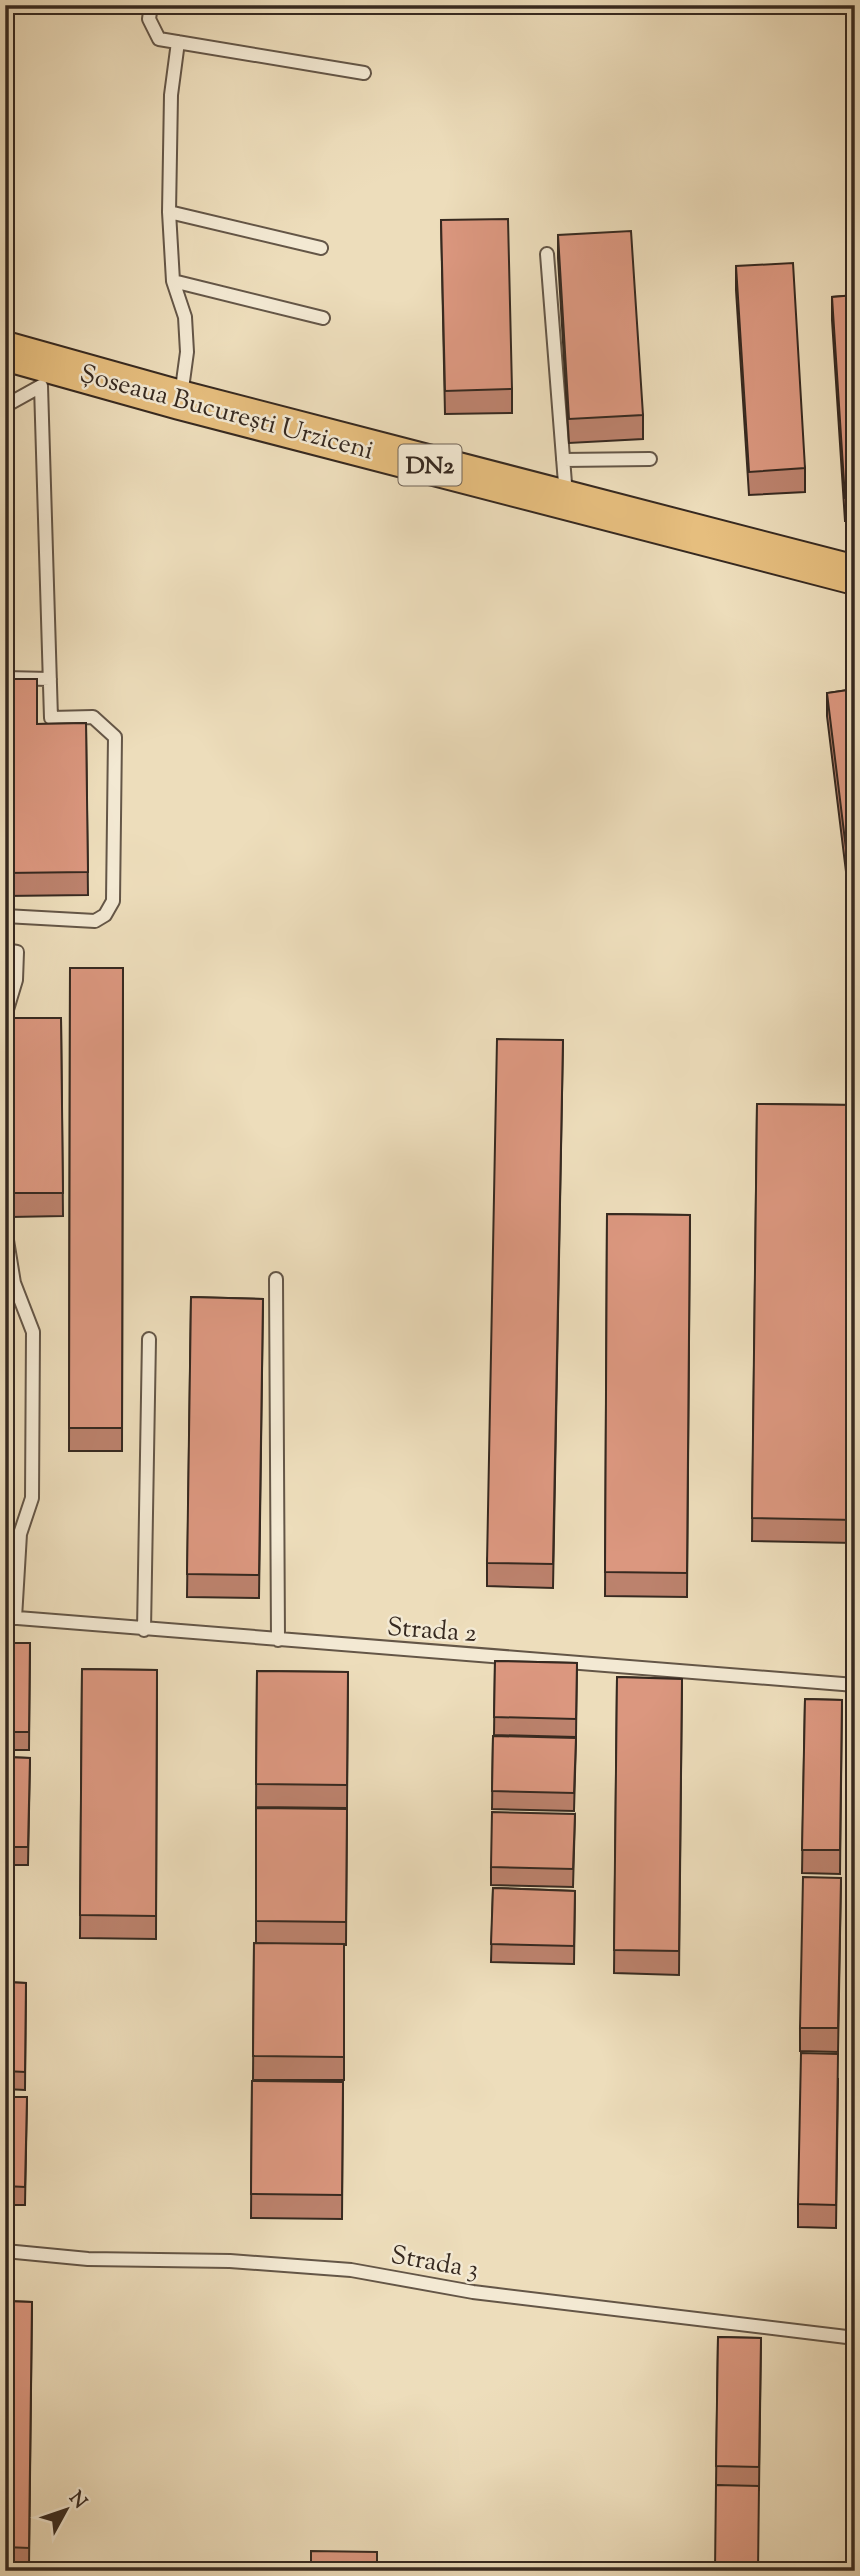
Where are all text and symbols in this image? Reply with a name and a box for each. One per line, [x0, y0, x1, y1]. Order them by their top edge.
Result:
street label: Șoseaua București Urziceni [75, 356, 377, 470]
road number: DN2 [398, 444, 462, 486]
street label: Strada 2 [386, 1610, 478, 1653]
street label: Strada 3 [388, 2238, 481, 2289]
north arrow [32, 2474, 102, 2544]
text: N [62, 2486, 92, 2515]

